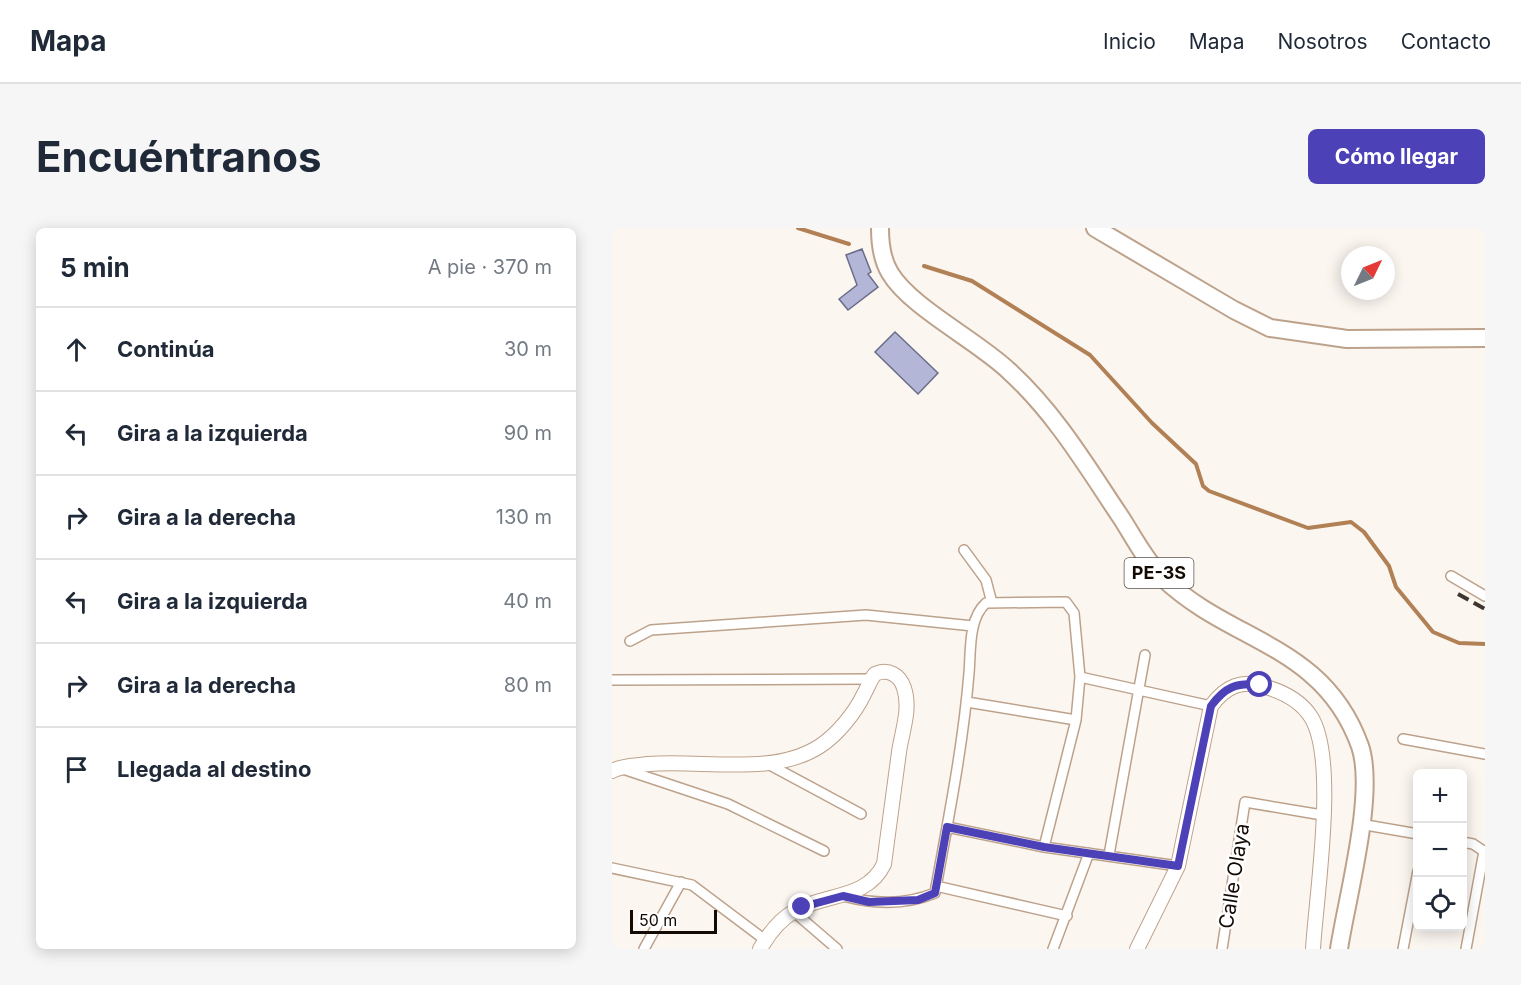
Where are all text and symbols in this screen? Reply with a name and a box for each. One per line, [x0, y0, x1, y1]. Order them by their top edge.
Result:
text: Mapa [30, 24, 107, 58]
text: Inicio [1103, 29, 1156, 54]
text: Mapa [1189, 29, 1244, 54]
text: Nosotros [1277, 29, 1368, 54]
text: Contacto [1401, 29, 1491, 54]
button: Cómo llegar [1308, 129, 1485, 184]
text: Encuéntranos [36, 131, 321, 182]
north arrow [1341, 246, 1395, 300]
text: 5 min [60, 252, 130, 283]
text: A pie · 370 m [428, 255, 552, 279]
icon: ahead [60, 333, 93, 366]
text: Continúa [117, 336, 215, 362]
text: 30 m [504, 337, 552, 361]
icon: left [60, 417, 93, 450]
text: Gira a la izquierda [117, 420, 308, 446]
text: 90 m [504, 421, 552, 445]
icon: right [60, 501, 93, 534]
text: Gira a la derecha [117, 504, 296, 530]
text: 130 m [496, 505, 552, 529]
road number: PE-3S [1124, 558, 1194, 588]
icon: left [60, 585, 93, 618]
text: Gira a la izquierda [117, 588, 308, 614]
text: 40 m [503, 589, 552, 613]
icon: right [60, 669, 93, 702]
route start [1246, 671, 1272, 697]
text: Gira a la derecha [117, 672, 296, 698]
text: 80 m [504, 673, 552, 697]
icon: arrive [60, 753, 93, 786]
text: Llegada al destino [117, 756, 311, 782]
map controls [1413, 769, 1467, 931]
button: + [1413, 769, 1467, 823]
street label: Calle Olaya [1214, 822, 1254, 930]
button: − [1413, 823, 1467, 877]
button: locate [1413, 877, 1467, 931]
route end [788, 893, 814, 919]
scale bar [630, 907, 717, 934]
text: 50 m [639, 910, 677, 930]

